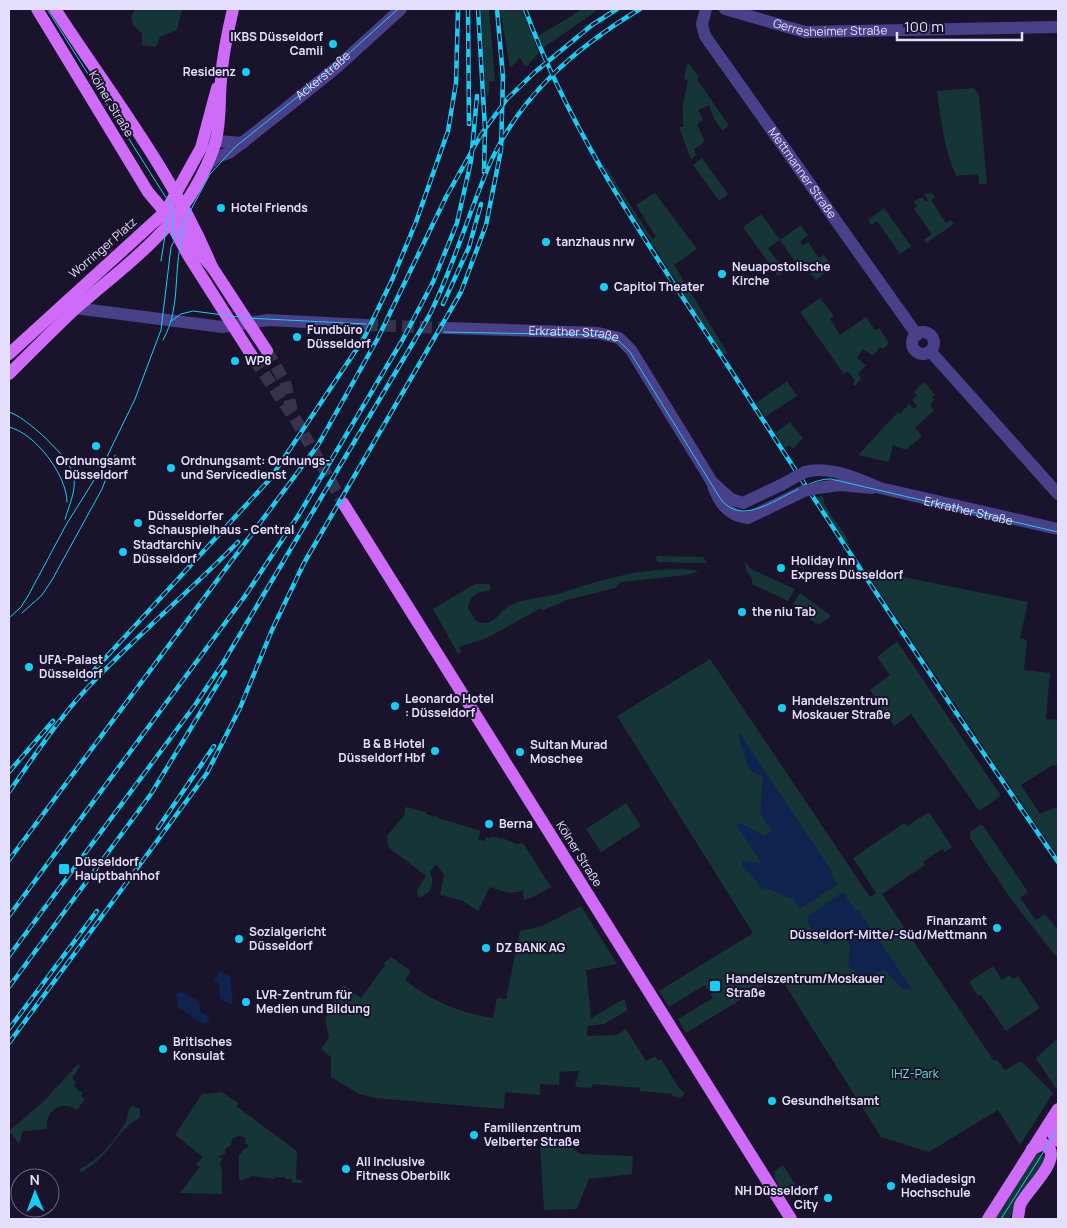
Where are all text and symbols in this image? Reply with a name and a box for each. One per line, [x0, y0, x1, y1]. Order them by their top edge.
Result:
scale bar [897, 10, 1022, 42]
street label: Gerresheimer Straße [771, 14, 888, 40]
text: 100 m [904, 16, 944, 37]
place label: IKBS Düsseldorf Camii [230, 28, 323, 59]
marker: IKBS Düsseldorf Camii [327, 38, 339, 50]
street label: Ackerstraße [292, 47, 354, 103]
place label: Residenz [183, 63, 236, 80]
marker: Residenz [240, 66, 252, 78]
street label: Kölner Straße [85, 67, 138, 140]
street label: Mettmanner Straße [764, 124, 841, 222]
place label: Hotel Friends [231, 199, 308, 216]
marker: Hotel Friends [215, 202, 227, 214]
street label: Worringer Platz [65, 213, 140, 282]
place label: tanzhaus nrw [556, 233, 635, 250]
marker: tanzhaus nrw [540, 236, 552, 248]
place label: Neuapostolische Kirche [732, 258, 831, 289]
marker: Neuapostolische Kirche [716, 268, 728, 280]
place label: Capitol Theater [614, 278, 704, 295]
marker: Capitol Theater [598, 281, 610, 293]
place label: Fundbüro Düsseldorf [307, 321, 371, 352]
street label: Erkrather Straße [528, 322, 621, 346]
marker: Fundbüro Düsseldorf [291, 331, 303, 343]
place label: WP8 [245, 352, 272, 369]
marker: WP8 [229, 355, 241, 367]
marker: Ordnungsamt Düsseldorf [90, 440, 102, 452]
place label: Ordnungsamt Düsseldorf [56, 452, 136, 483]
place label: Ordnungsamt: Ordnungs- und Servicedienst [181, 452, 330, 483]
marker: Ordnungsamt: Ordnungs- und Servicedienst [165, 462, 177, 474]
street label: Erkrather Straße [922, 492, 1015, 529]
place label: Düsseldorfer Schauspielhaus - Central [148, 507, 294, 538]
marker: Düsseldorfer Schauspielhaus - Central [132, 517, 144, 529]
place label: Stadtarchiv Düsseldorf [133, 536, 202, 567]
marker: Stadtarchiv Düsseldorf [117, 546, 129, 558]
place label: Holiday Inn Express Düsseldorf [791, 552, 903, 583]
marker: Holiday Inn Express Düsseldorf [775, 562, 787, 574]
place label: the niu Tab [752, 603, 816, 620]
marker: the niu Tab [736, 606, 748, 618]
place label: UFA-Palast Düsseldorf [39, 651, 103, 682]
marker: UFA-Palast Düsseldorf [23, 661, 35, 673]
place label: Leonardo Hotel : Düsseldorf [405, 690, 494, 721]
place label: Handelszentrum Moskauer Straße [792, 692, 891, 723]
marker: Leonardo Hotel : Düsseldorf [389, 700, 401, 712]
marker: Handelszentrum Moskauer Straße [776, 702, 788, 714]
place label: B & B Hotel Düsseldorf Hbf [338, 735, 425, 766]
place label: Sultan Murad Moschee [530, 736, 608, 767]
marker: B & B Hotel Düsseldorf Hbf [429, 745, 441, 757]
marker: Sultan Murad Moschee [514, 746, 526, 758]
place label: Berna [499, 815, 533, 832]
marker: Berna [483, 818, 495, 830]
street label: Kölner Straße [552, 818, 606, 890]
place label: Düsseldorf Hauptbahnhof [75, 853, 160, 884]
marker: Düsseldorf Hauptbahnhof [57, 862, 71, 876]
place label: Finanzamt Düsseldorf-Mitte/-Süd/Mettmann [790, 912, 987, 943]
marker: Finanzamt Düsseldorf-Mitte/-Süd/Mettmann [991, 922, 1003, 934]
place label: Sozialgericht Düsseldorf [249, 923, 327, 954]
marker: Sozialgericht Düsseldorf [233, 933, 245, 945]
place label: DZ BANK AG [496, 939, 565, 956]
marker: DZ BANK AG [480, 942, 492, 954]
place label: Handelszentrum/Moskauer Straße [726, 970, 885, 1001]
marker: Handelszentrum/Moskauer Straße [708, 979, 722, 993]
place label: LVR-Zentrum für Medien und Bildung [256, 986, 370, 1017]
marker: LVR-Zentrum für Medien und Bildung [240, 996, 252, 1008]
place label: Britisches Konsulat [173, 1033, 232, 1064]
marker: Britisches Konsulat [157, 1043, 169, 1055]
park label: IHZ-Park [891, 1065, 940, 1082]
place label: Gesundheitsamt [782, 1092, 880, 1109]
marker: Gesundheitsamt [766, 1095, 778, 1107]
place label: Familienzentrum Velberter Straße [484, 1119, 581, 1150]
marker: Familienzentrum Velberter Straße [468, 1129, 480, 1141]
place label: All Inclusive Fitness Oberbilk [356, 1153, 450, 1184]
marker: All Inclusive Fitness Oberbilk [340, 1163, 352, 1175]
north arrow [10, 1168, 60, 1218]
text: N [30, 1170, 40, 1189]
place label: Mediadesign Hochschule [901, 1170, 976, 1201]
marker: Mediadesign Hochschule [885, 1180, 897, 1192]
place label: NH Düsseldorf City [735, 1182, 818, 1213]
marker: NH Düsseldorf City [822, 1192, 834, 1204]

